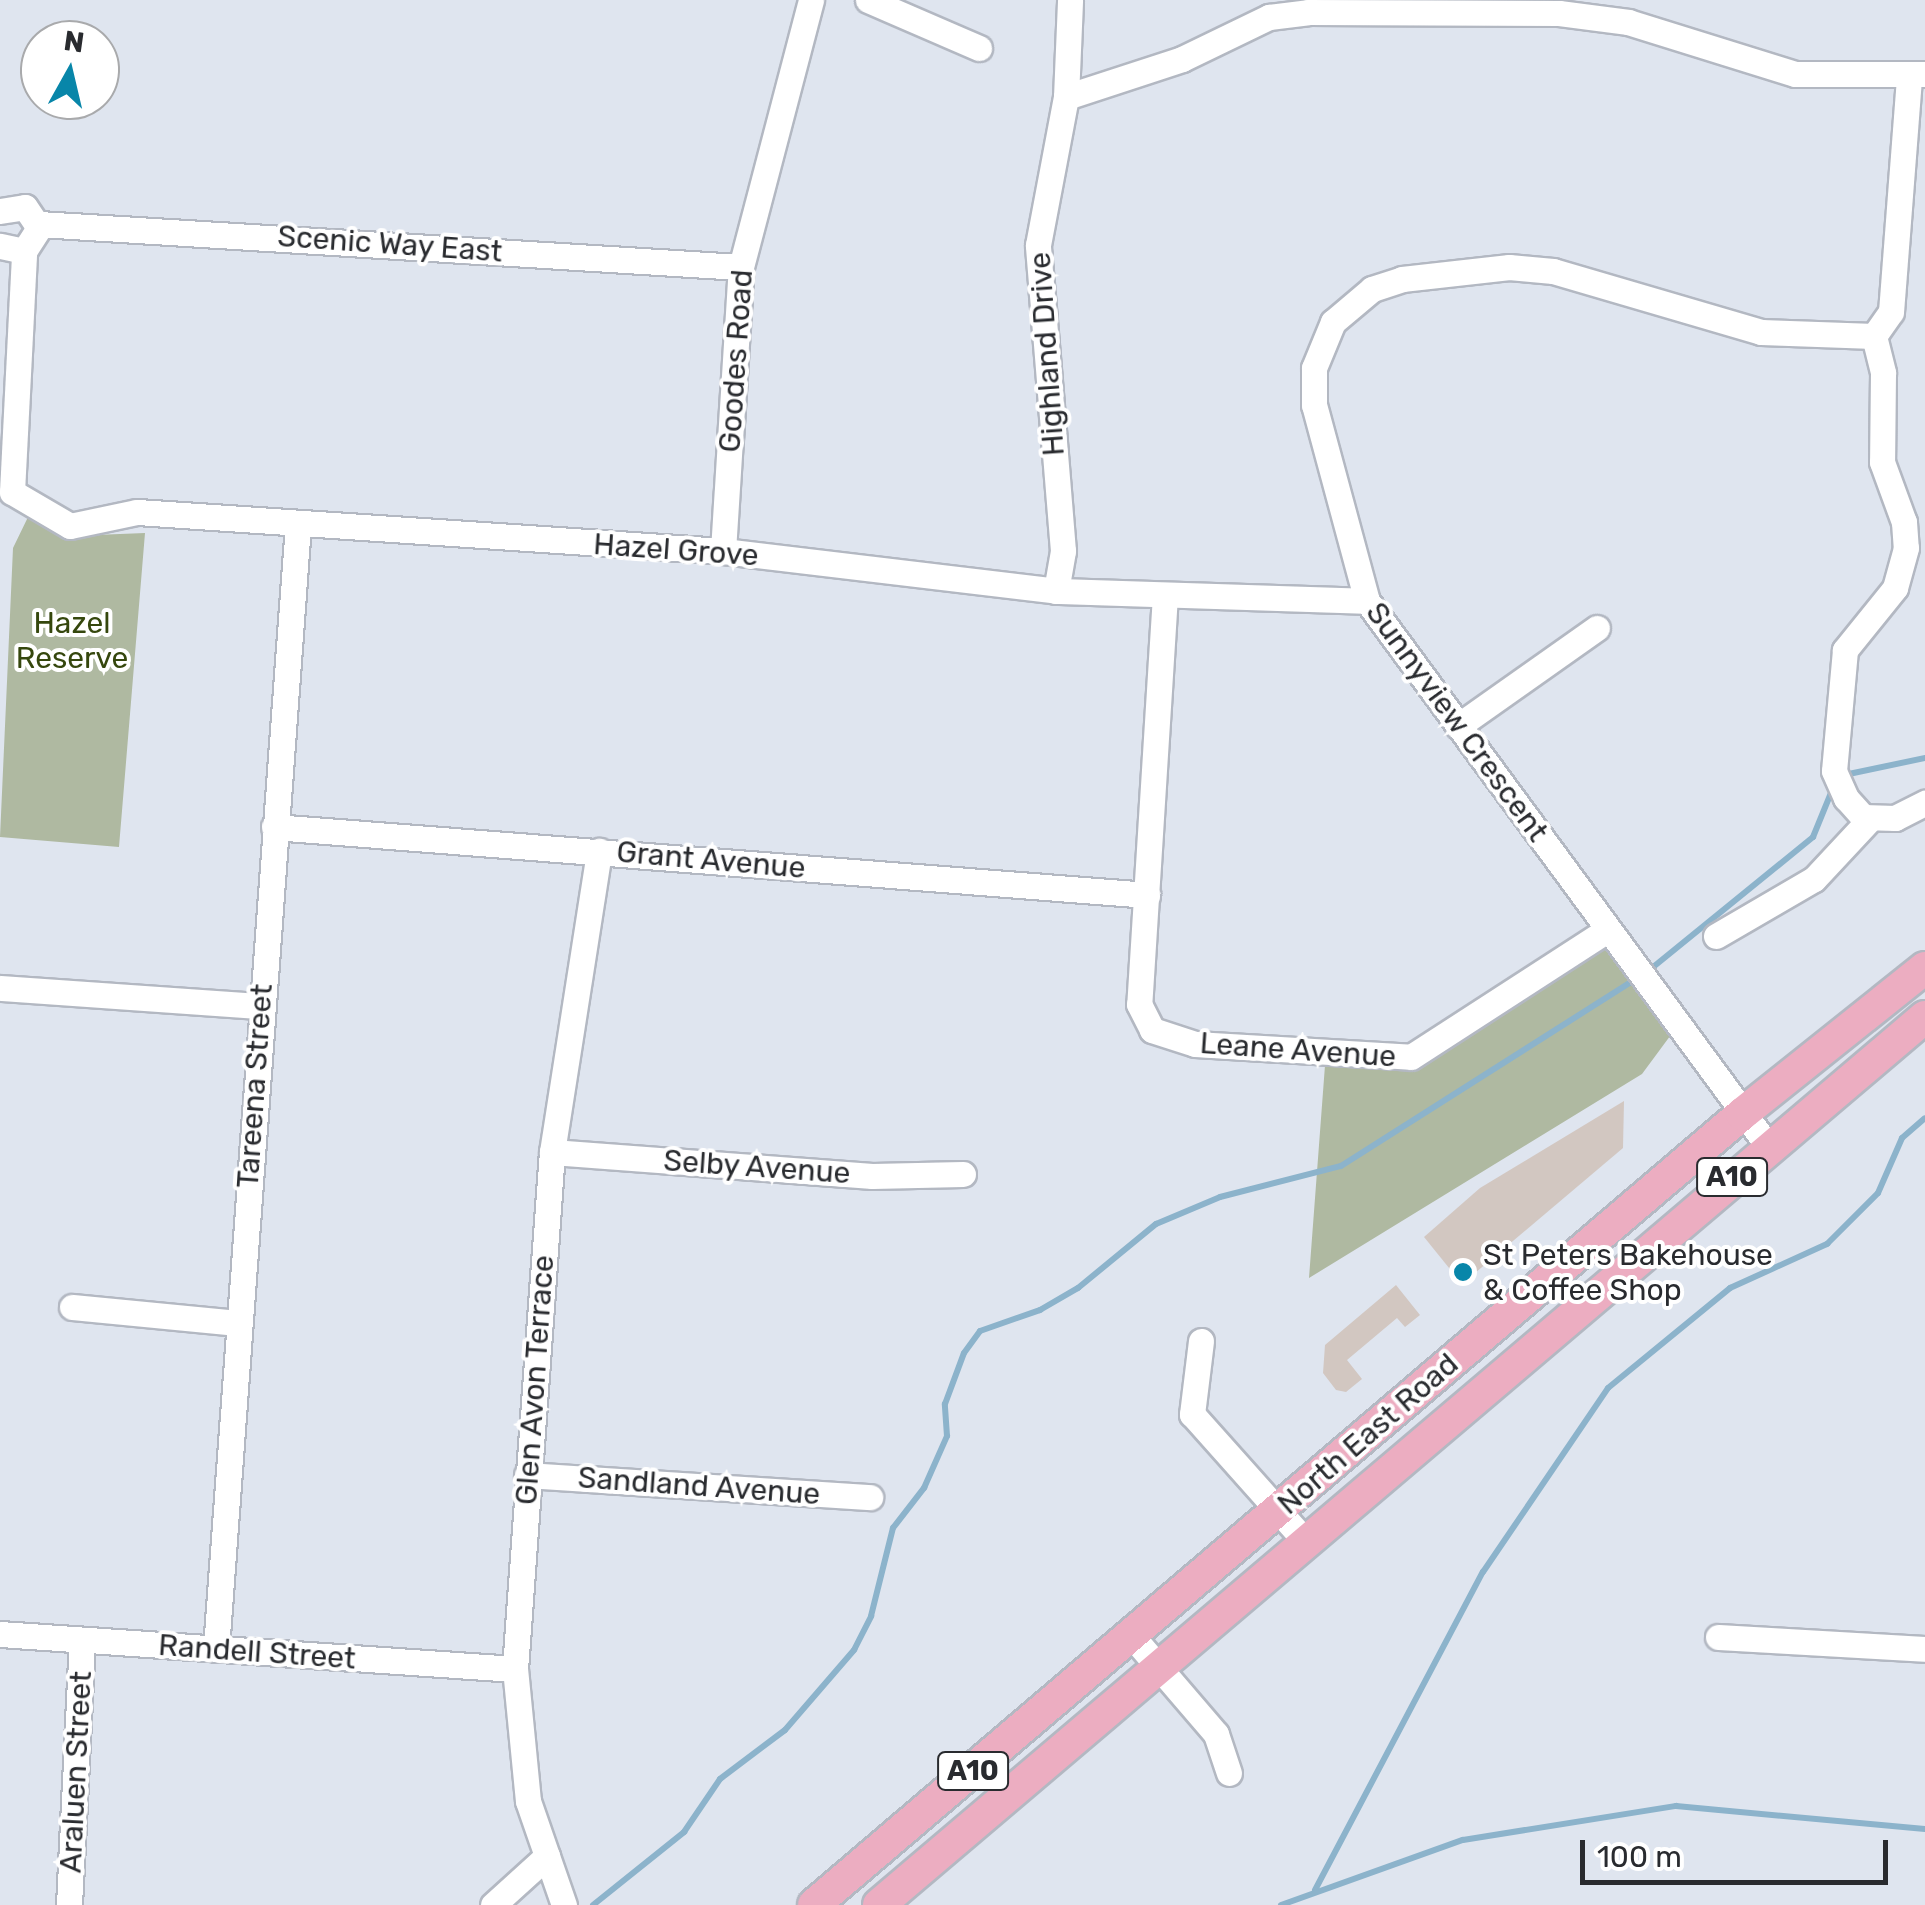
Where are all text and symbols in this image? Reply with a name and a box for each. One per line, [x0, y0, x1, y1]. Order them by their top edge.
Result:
north arrow [20, 20, 120, 120]
text: N [62, 24, 86, 60]
street label: Scenic Way East [276, 218, 504, 270]
street label: Highland Drive [1022, 251, 1072, 457]
street label: Goodes Road [712, 268, 760, 454]
street label: Hazel Grove [592, 526, 760, 574]
street label: Sunnyview Crescent [1358, 595, 1556, 849]
park label: Hazel Reserve [16, 605, 128, 676]
street label: Grant Avenue [615, 834, 807, 886]
street label: Tareena Street [230, 983, 280, 1189]
street label: Leane Avenue [1198, 1025, 1398, 1075]
street label: Selby Avenue [661, 1142, 853, 1192]
road number: A10 [1694, 1154, 1770, 1200]
place label: St Peters Bakehouse & Coffee Shop [1483, 1237, 1773, 1308]
street label: Glen Avon Terrace [508, 1253, 562, 1507]
marker: St Peters Bakehouse & Coffee Shop [1452, 1261, 1474, 1283]
street label: North East Road [1271, 1346, 1465, 1522]
street label: Sandland Avenue [576, 1460, 822, 1512]
street label: Randell Street [157, 1627, 357, 1677]
street label: Araluen Street [53, 1670, 99, 1874]
road number: A10 [936, 1748, 1010, 1794]
scale bar [1585, 1820, 1892, 1882]
text: 100 m [1597, 1839, 1682, 1875]

